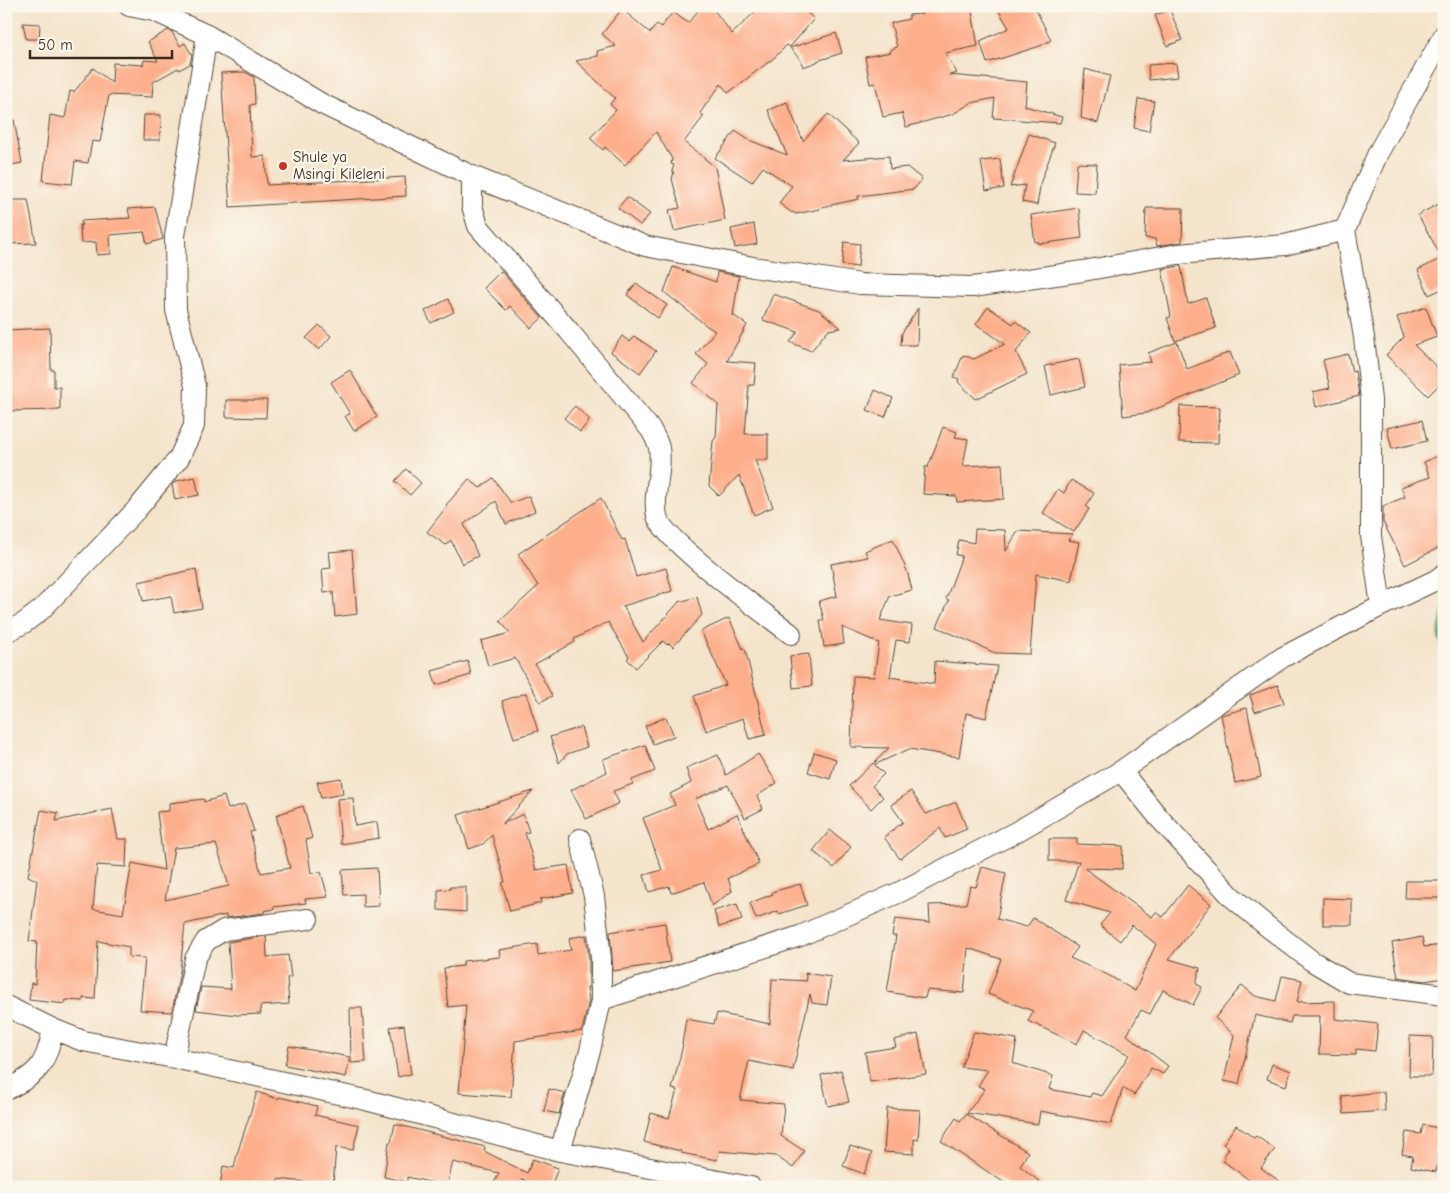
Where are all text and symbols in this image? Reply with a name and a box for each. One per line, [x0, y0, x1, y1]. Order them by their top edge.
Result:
scale bar [30, 28, 172, 60]
text: 50 m [38, 36, 73, 54]
place label: Shule ya Msingi Kileleni [293, 148, 385, 183]
marker: Shule ya Msingi Kileleni [277, 160, 289, 172]

